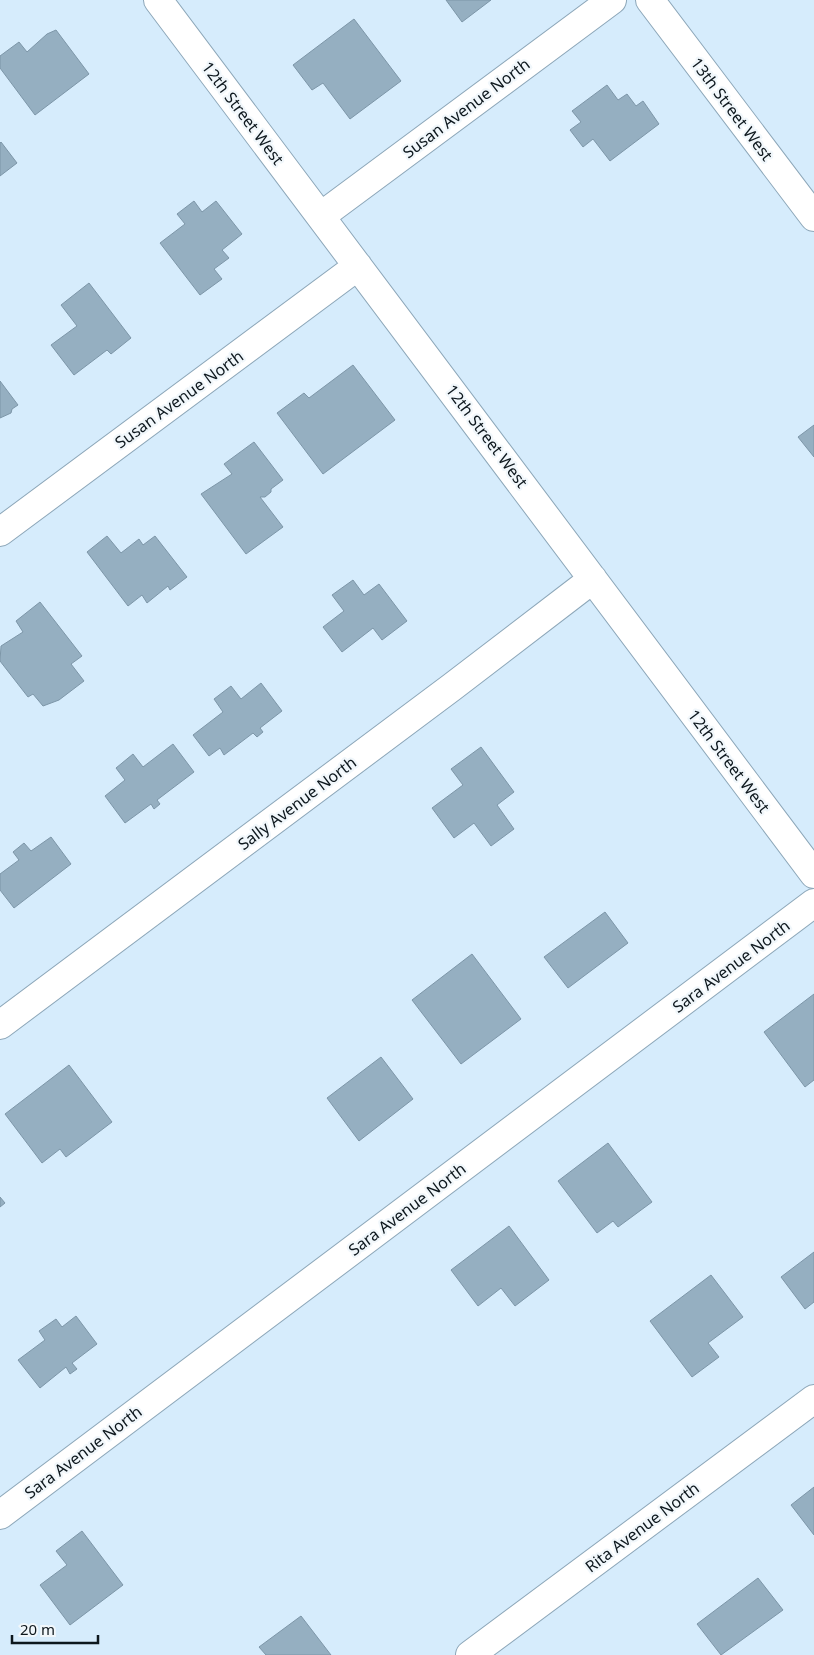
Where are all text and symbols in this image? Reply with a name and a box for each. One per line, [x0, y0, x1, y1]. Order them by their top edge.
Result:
street label: Susan Avenue North [398, 53, 534, 163]
street label: 13th Street West [686, 53, 778, 165]
street label: 12th Street West [197, 57, 289, 169]
street label: Susan Avenue North [110, 345, 248, 453]
street label: 12th Street West [441, 380, 533, 492]
street label: 12th Street West [683, 705, 775, 817]
street label: Sally Avenue North [233, 751, 361, 855]
street label: Sara Avenue North [668, 915, 794, 1017]
street label: Sara Avenue North [344, 1158, 470, 1260]
street label: Sara Avenue North [20, 1401, 146, 1503]
street label: Rita Avenue North [580, 1477, 704, 1577]
scale bar [12, 1612, 99, 1644]
text: 20 m [20, 1619, 55, 1639]

